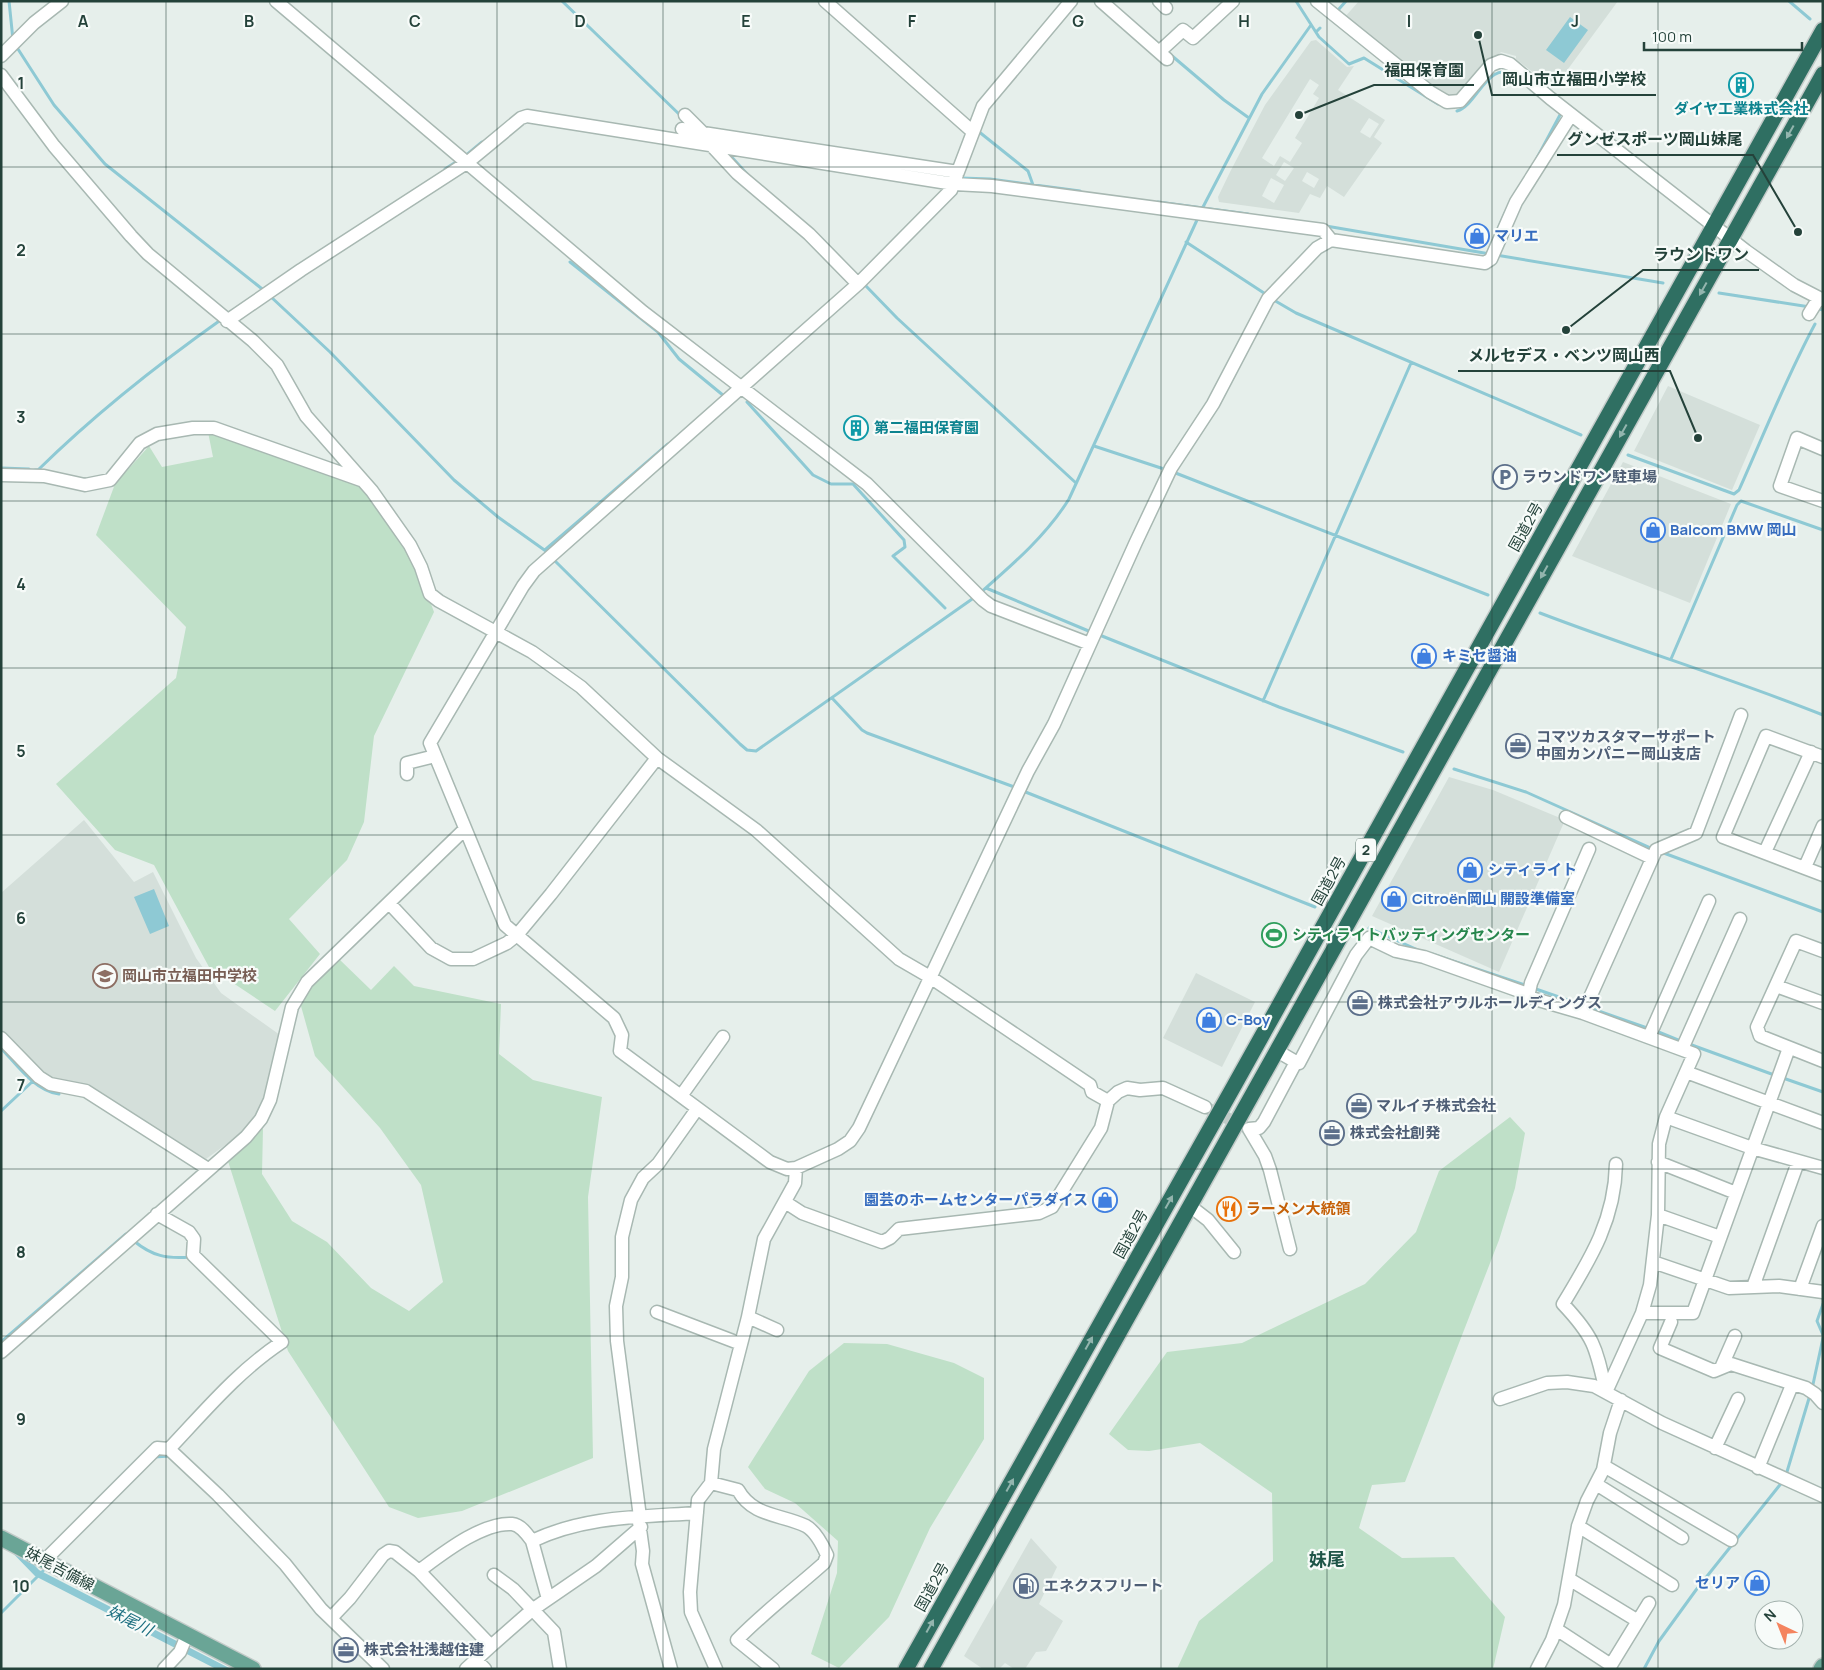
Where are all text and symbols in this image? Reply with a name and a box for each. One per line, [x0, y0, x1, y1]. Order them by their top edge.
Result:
text: A [78, 10, 89, 32]
text: B [244, 10, 254, 32]
text: C [409, 10, 421, 32]
text: D [574, 10, 586, 32]
text: E [741, 10, 751, 32]
text: F [908, 10, 917, 32]
text: G [1072, 10, 1084, 32]
text: H [1238, 10, 1250, 32]
text: I [1407, 10, 1411, 32]
text: J [1571, 10, 1579, 32]
scale bar [1644, 20, 1802, 52]
text: 100 m [1652, 26, 1692, 47]
callout: 福田保育園 [1374, 54, 1474, 85]
text: 福田保育園 [1384, 59, 1464, 81]
callout: 岡山市立福田小学校 [1492, 64, 1656, 95]
text: 岡山市立福田小学校 [1502, 68, 1646, 90]
text: 1 [17, 72, 25, 94]
building icon: ダイヤ工業株式会社 [1728, 72, 1754, 98]
place label: ダイヤ工業株式会社 [1674, 98, 1808, 119]
callout: グンゼスポーツ岡山妹尾 [1557, 124, 1753, 155]
one-way arrow [1786, 125, 1795, 138]
text: グンゼスポーツ岡山妹尾 [1567, 128, 1743, 150]
shop icon: マリエ [1464, 223, 1490, 249]
place label: マリエ [1494, 225, 1539, 246]
text: 2 [16, 239, 26, 261]
callout: ラウンドワン [1643, 239, 1759, 270]
text: ラウンドワン [1653, 243, 1749, 265]
one-way arrow [1698, 282, 1707, 295]
callout: メルセデス・ベンツ岡山西 [1458, 340, 1670, 371]
text: メルセデス・ベンツ岡山西 [1468, 344, 1660, 366]
text: 3 [16, 406, 26, 428]
building icon: 第二福田保育園 [843, 415, 869, 441]
place label: 第二福田保育園 [874, 417, 979, 438]
one-way arrow [1619, 424, 1628, 437]
parking icon: ラウンドワン駐車場 [1492, 464, 1518, 490]
place label: ラウンドワン駐車場 [1522, 466, 1657, 487]
street label: 国道2号 [1503, 498, 1548, 555]
shop icon: Balcom BMW 岡山 [1640, 517, 1666, 543]
place label: Balcom BMW 岡山 [1670, 519, 1796, 540]
one-way arrow [1540, 565, 1548, 580]
text: 4 [16, 573, 26, 595]
shop icon: キミセ醤油 [1411, 643, 1437, 669]
place label: キミセ醤油 [1442, 645, 1517, 666]
place label: コマツカスタマーサポート 中国カンパニー岡山支店 [1536, 726, 1716, 764]
office icon: コマツカスタマーサポート 中国カンパニー岡山支店 [1505, 733, 1531, 759]
text: 5 [16, 740, 26, 762]
road number: 2 [1356, 838, 1376, 862]
street label: 国道2号 [1306, 852, 1351, 909]
shop icon: シティライト [1457, 857, 1483, 883]
place label: シティライト [1488, 859, 1577, 880]
shop icon: Citroën岡山 開設準備室 [1381, 886, 1407, 912]
place label: Citroën岡山 開設準備室 [1412, 888, 1575, 909]
text: 6 [16, 907, 26, 929]
sports icon: シティライトバッティングセンター [1261, 922, 1287, 948]
place label: シティライトバッティングセンター [1292, 924, 1530, 945]
school or university icon: 岡山市立福田中学校 [92, 963, 118, 989]
place label: 岡山市立福田中学校 [122, 965, 257, 986]
office icon: 株式会社アウルホールディングス [1347, 990, 1373, 1016]
place label: 株式会社アウルホールディングス [1378, 992, 1602, 1013]
shop icon: C-Boy [1196, 1007, 1222, 1033]
place label: C-Boy [1226, 1009, 1271, 1030]
text: 7 [17, 1074, 25, 1096]
office icon: マルイチ株式会社 [1346, 1093, 1372, 1119]
place label: マルイチ株式会社 [1376, 1095, 1496, 1116]
office icon: 株式会社創発 [1319, 1120, 1345, 1146]
place label: 株式会社創発 [1350, 1122, 1441, 1143]
shop icon: 園芸のホームセンターパラダイス [1092, 1187, 1118, 1213]
place label: 園芸のホームセンターパラダイス [864, 1189, 1088, 1210]
one-way arrow [1165, 1195, 1174, 1208]
restaurant icon: ラーメン大統領 [1216, 1196, 1242, 1222]
place label: ラーメン大統領 [1246, 1198, 1350, 1219]
street label: 国道2号 [1108, 1205, 1153, 1262]
text: 8 [16, 1241, 26, 1263]
one-way arrow [1085, 1337, 1094, 1350]
text: 9 [16, 1408, 26, 1430]
one-way arrow [1005, 1478, 1014, 1491]
street label: 妹尾吉備線 [22, 1542, 98, 1595]
district label: 妹尾 [1309, 1547, 1345, 1571]
street label: 国道2号 [909, 1558, 954, 1615]
shop icon: セリア [1744, 1570, 1770, 1596]
place label: セリア [1695, 1572, 1740, 1593]
fuel station icon: エネクスフリート [1013, 1573, 1039, 1599]
text: 10 [12, 1575, 30, 1597]
place label: エネクスフリート [1044, 1575, 1164, 1596]
water label: 妹尾川 [104, 1599, 158, 1642]
north arrow [1754, 1600, 1804, 1650]
text: N [1760, 1605, 1780, 1626]
one-way arrow [926, 1619, 934, 1634]
office icon: 株式会社浅越住建 [333, 1637, 359, 1663]
place label: 株式会社浅越住建 [364, 1639, 484, 1660]

